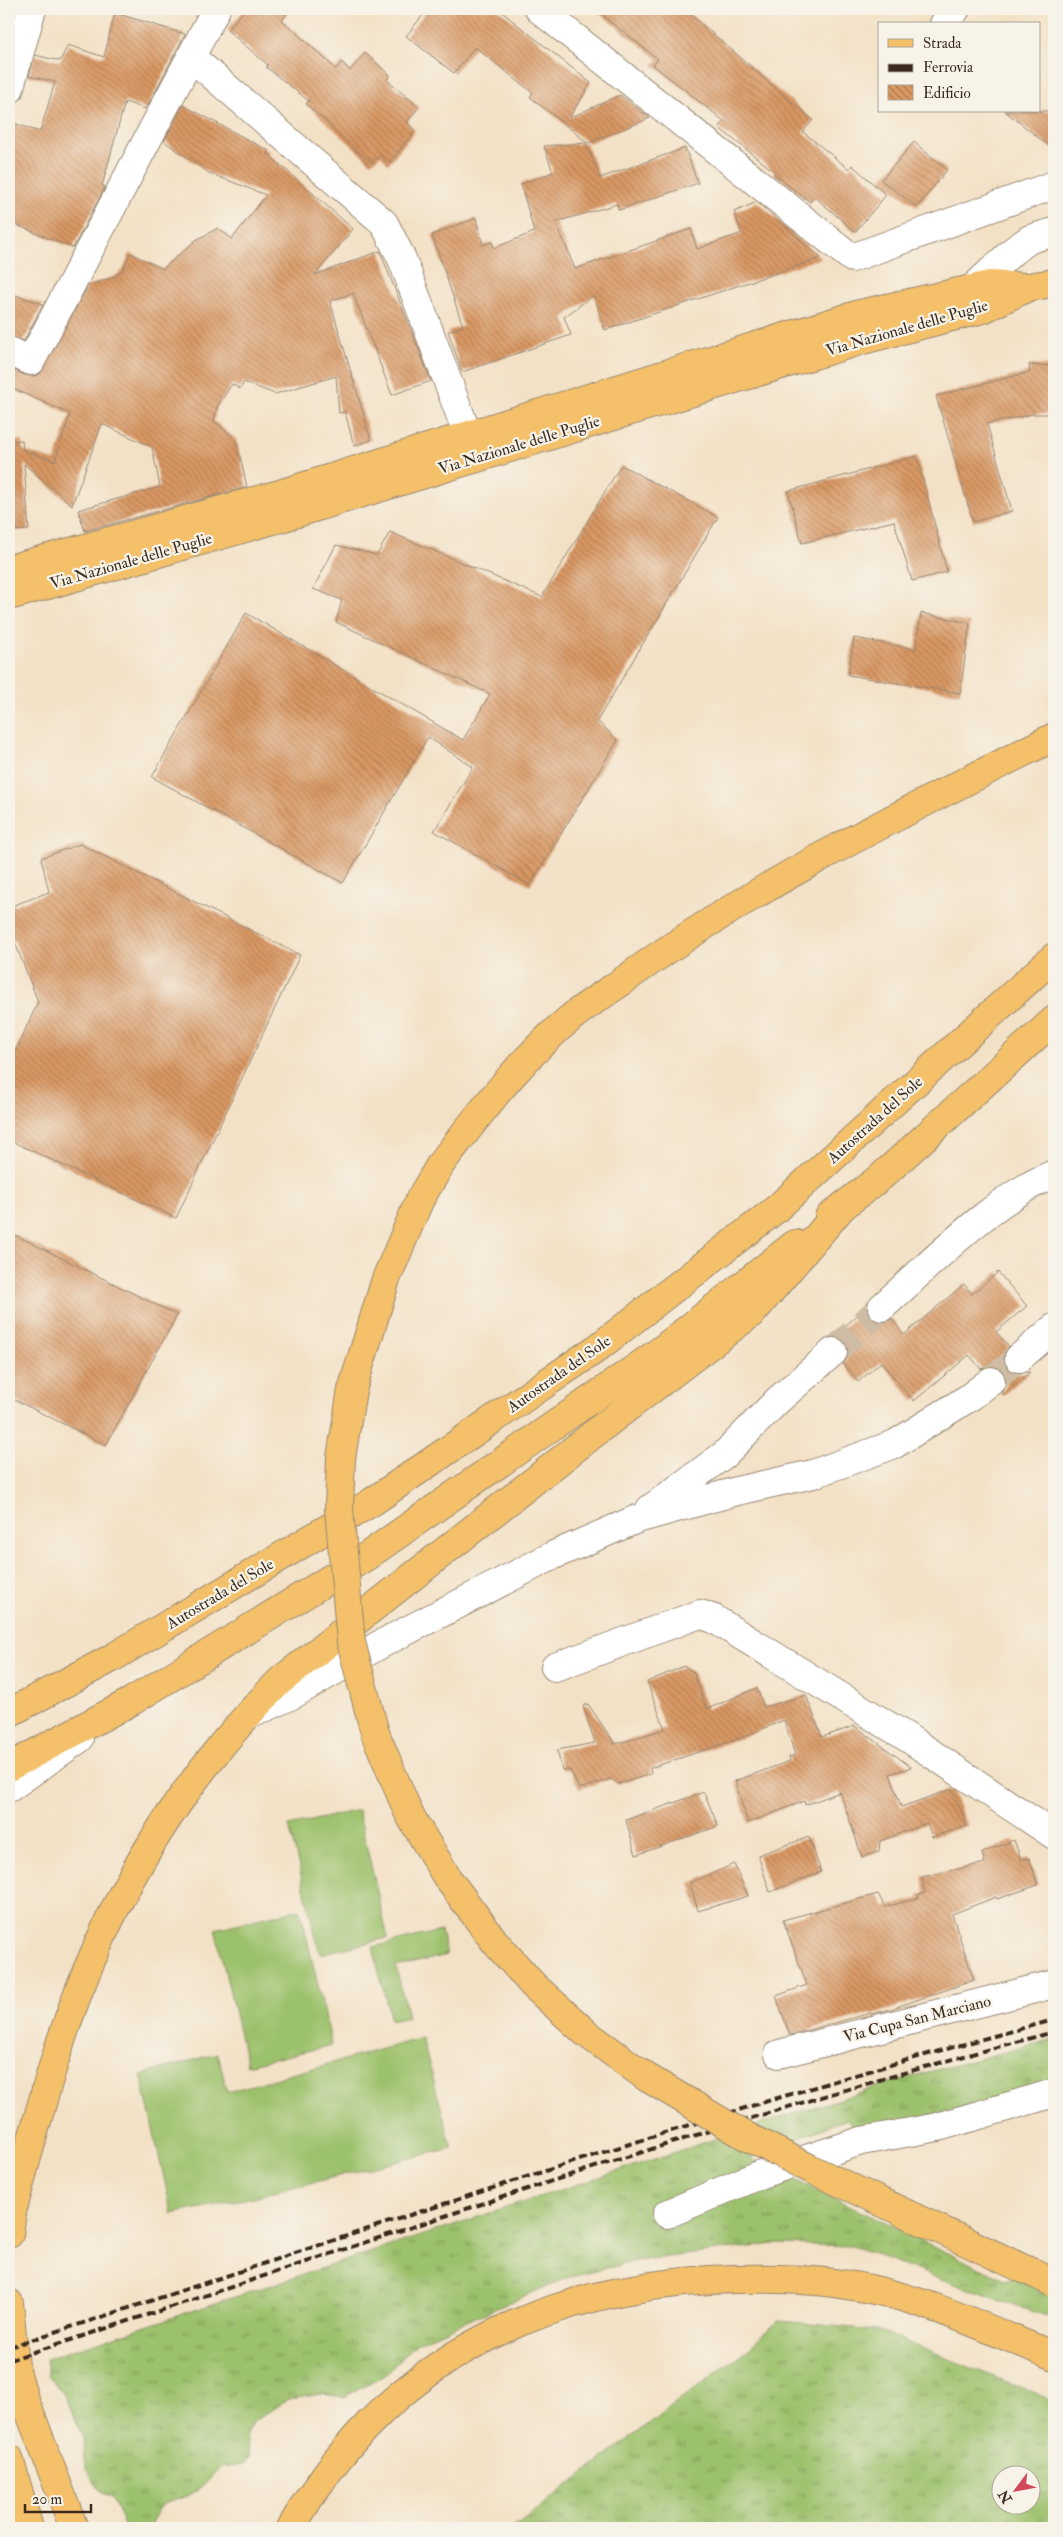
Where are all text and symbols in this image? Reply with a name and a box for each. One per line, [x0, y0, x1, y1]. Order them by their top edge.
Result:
legend [878, 22, 1040, 112]
text: Strada [923, 34, 962, 53]
text: Ferrovia [923, 58, 974, 77]
text: Edificio [923, 84, 971, 103]
street label: Via Nazionale delle Puglie [824, 295, 991, 361]
street label: Via Nazionale delle Puglie [436, 411, 602, 479]
street label: Via Nazionale delle Puglie [48, 528, 215, 594]
street label: Autostrada del Sole [822, 1072, 927, 1169]
street label: Autostrada del Sole [503, 1331, 615, 1418]
street label: Autostrada del Sole [162, 1554, 277, 1634]
street label: Via Cupa San Marciano [841, 1991, 993, 2048]
north arrow [990, 2464, 1040, 2514]
scale bar [25, 2482, 91, 2514]
text: N [995, 2486, 1016, 2507]
text: 20 m [32, 2490, 62, 2509]

